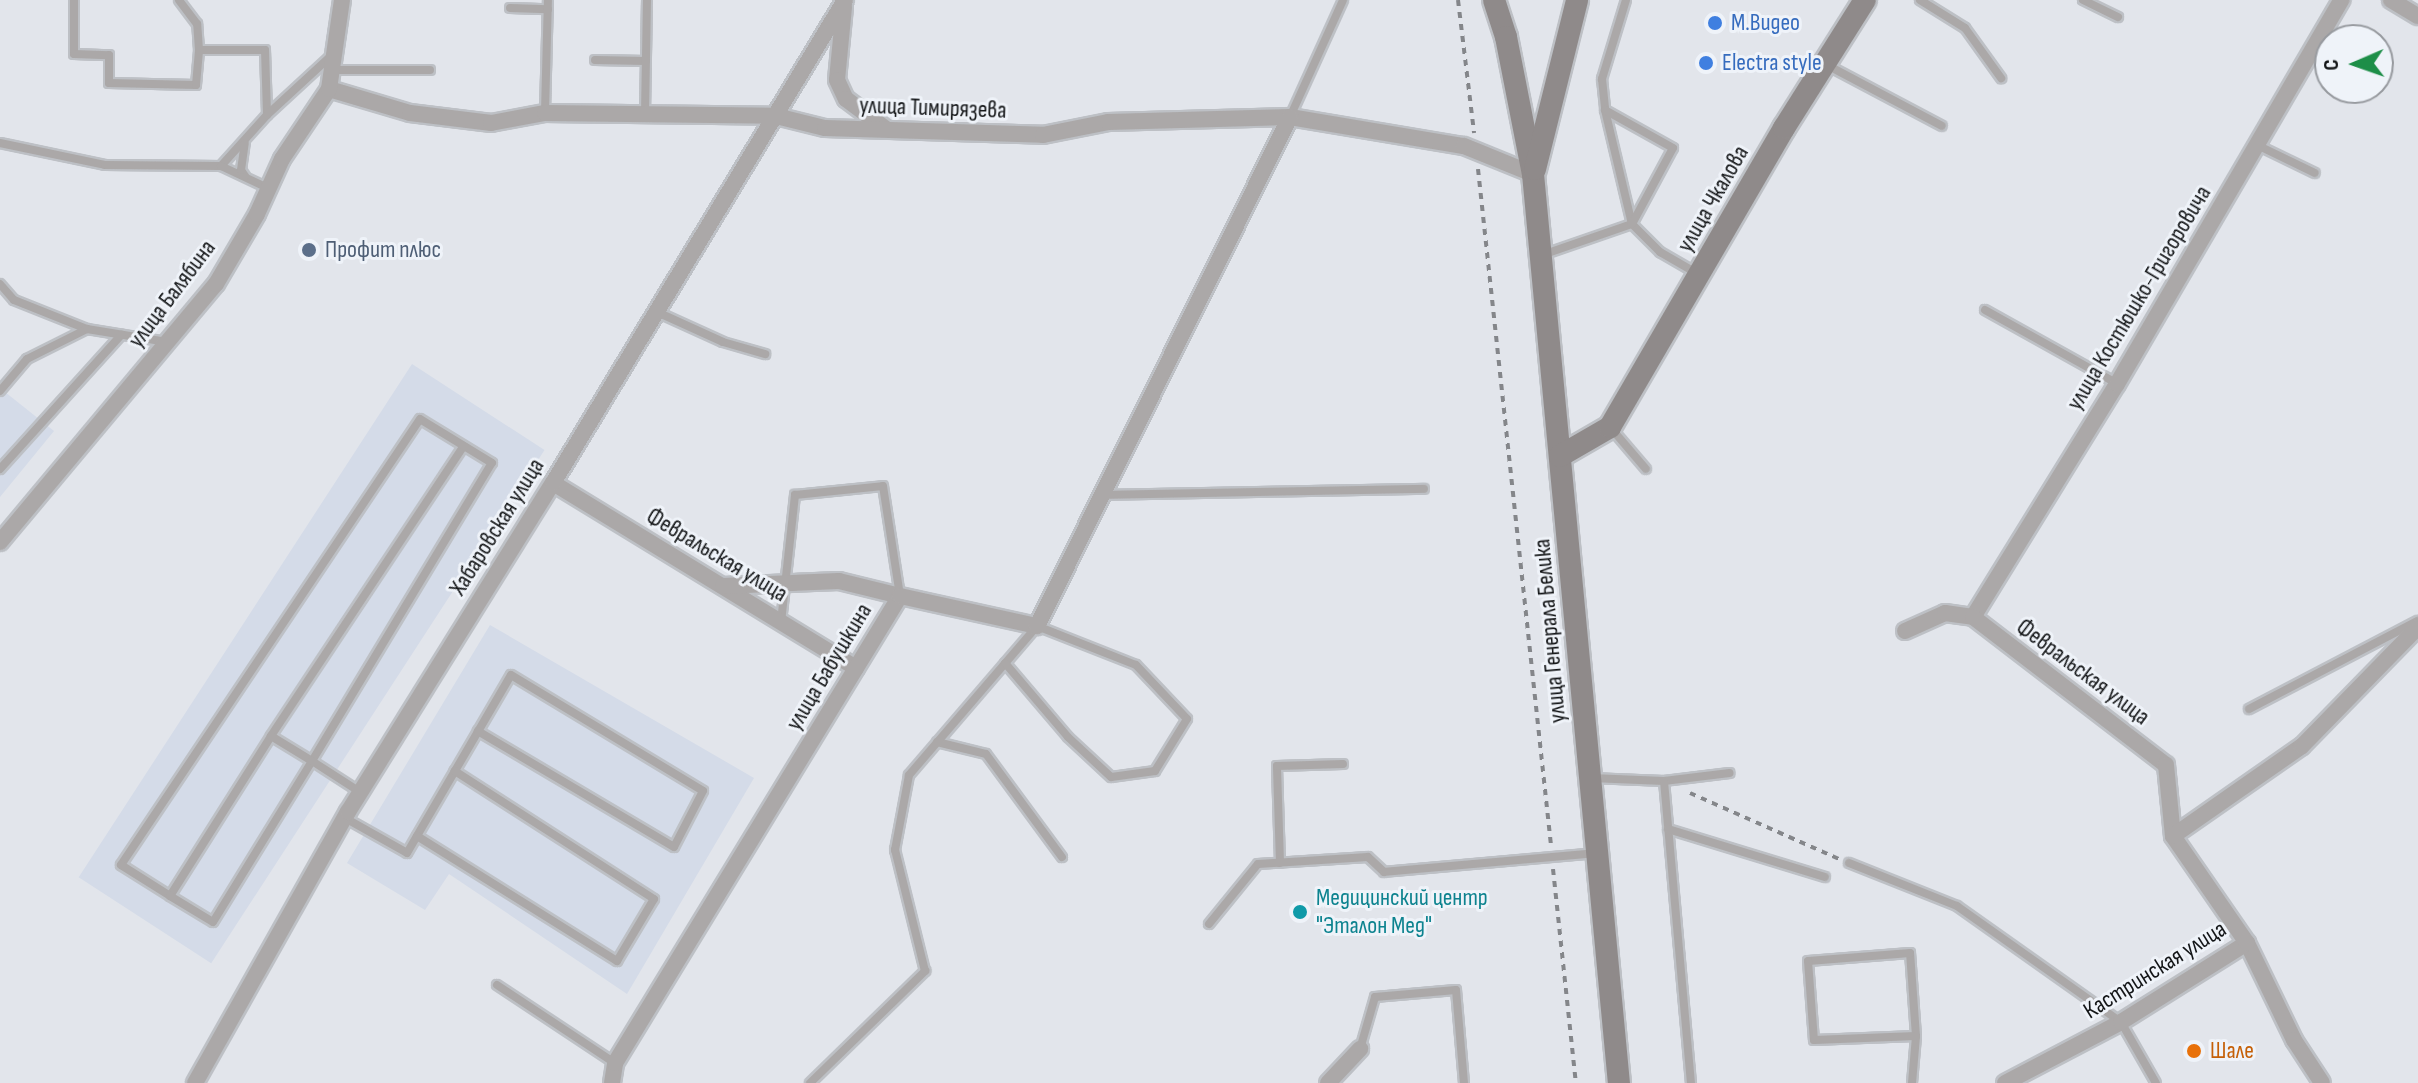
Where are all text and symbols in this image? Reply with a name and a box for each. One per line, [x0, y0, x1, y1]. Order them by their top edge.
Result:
place label: М.Видео [1731, 9, 1800, 37]
marker: М.Видео [1706, 14, 1724, 32]
north arrow [2314, 24, 2394, 104]
place label: Electra style [1722, 49, 1822, 77]
marker: Electra style [1697, 54, 1715, 72]
text: С [2318, 59, 2345, 71]
street label: улица Тимирязева [859, 91, 1007, 125]
street label: улица Чкалова [1671, 141, 1755, 257]
street label: улица Костюшко-Григоровича [2061, 181, 2217, 415]
street label: улица Балябина [122, 234, 222, 354]
place label: Профит плюс [325, 236, 441, 264]
marker: Профит плюс [300, 241, 318, 259]
street label: Хабаровская улица [443, 453, 551, 601]
street label: Февральская улица [641, 502, 793, 608]
street label: улица Генерала Белика [1528, 538, 1572, 724]
street label: улица Бабушкина [780, 598, 878, 736]
street label: Февральская улица [2011, 613, 2155, 731]
place label: Медицинский центр "Эталон Мед" [1316, 884, 1488, 940]
marker: Медицинский центр "Эталон Мед" [1291, 903, 1309, 921]
street label: Кастринская улица [2078, 915, 2232, 1025]
place label: Шале [2210, 1037, 2254, 1065]
marker: Шале [2185, 1042, 2203, 1060]

